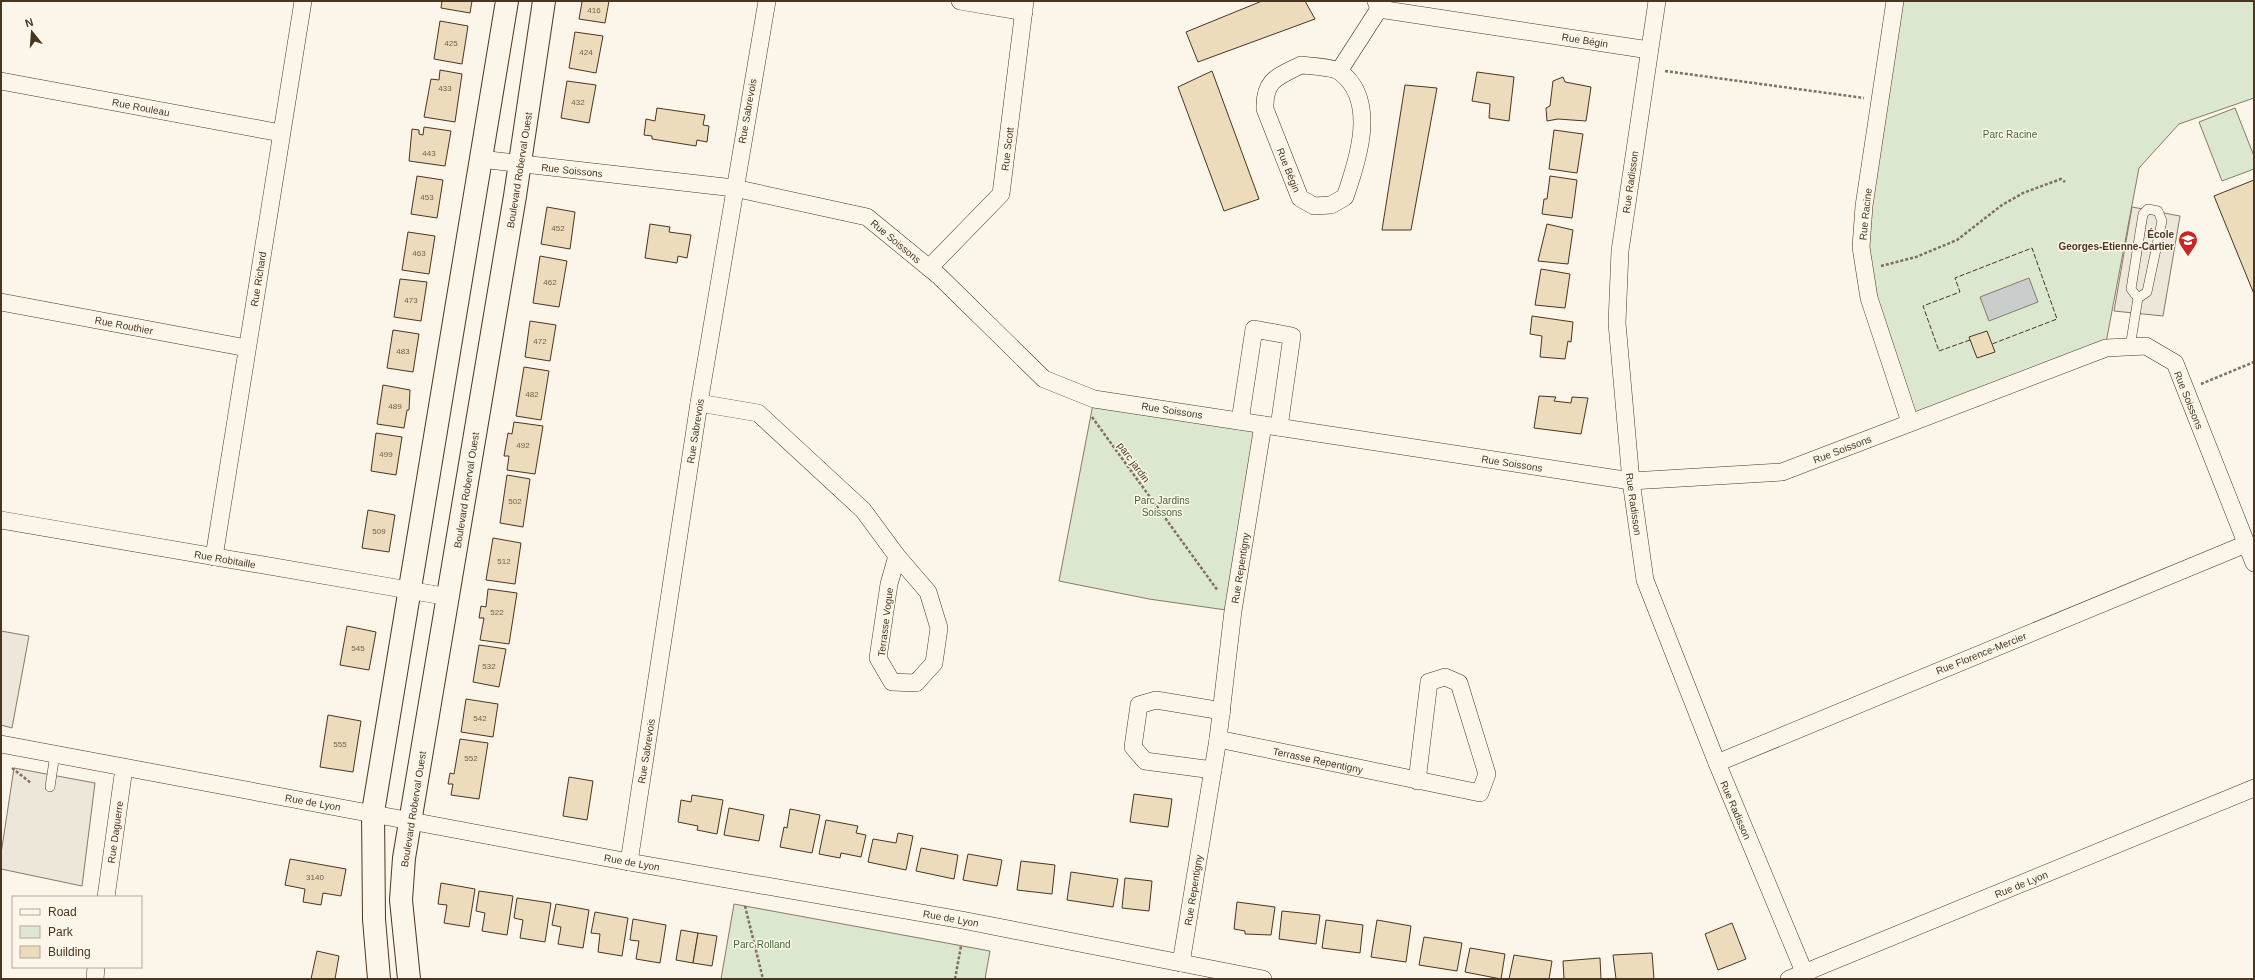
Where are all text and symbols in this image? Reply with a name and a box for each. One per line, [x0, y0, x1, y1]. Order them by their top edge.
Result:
house number: 416 [587, 6, 601, 15]
north arrow [12, 12, 52, 52]
text: N [24, 16, 35, 29]
street label: Rue Bégin [1561, 31, 1609, 50]
house number: 425 [444, 39, 458, 48]
house number: 424 [579, 48, 593, 57]
street label: Rue Sabrevois [736, 78, 759, 144]
house number: 433 [438, 84, 452, 93]
street label: Rue Rouleau [111, 97, 171, 118]
house number: 432 [571, 98, 585, 107]
street label: Boulevard Roberval Ouest [505, 111, 534, 229]
street label: Rue Scott [999, 126, 1016, 172]
park label: Parc Racine [1983, 129, 2038, 140]
street label: Rue Bégin [1275, 146, 1302, 194]
house number: 443 [422, 149, 436, 158]
street label: Rue Radisson [1621, 150, 1640, 214]
street label: Rue Soissons [541, 162, 603, 179]
street label: Rue Racine [1857, 187, 1874, 241]
house number: 453 [420, 193, 434, 202]
street label: Rue Soissons [869, 217, 923, 265]
house number: 452 [551, 224, 565, 233]
place label: École Georges-Etienne-Cartier [2058, 228, 2174, 252]
school or university icon: École Georges-Etienne-Cartier [2177, 229, 2199, 257]
house number: 463 [412, 249, 426, 258]
street label: Rue Richard [249, 251, 268, 307]
house number: 462 [543, 278, 557, 287]
house number: 473 [404, 296, 418, 305]
street label: Rue Routhier [94, 314, 155, 337]
house number: 472 [533, 337, 547, 346]
house number: 483 [396, 347, 410, 356]
street label: Rue Soissons [2172, 370, 2205, 431]
house number: 482 [525, 390, 539, 399]
street label: Rue Sabrevois [685, 398, 706, 464]
street label: Rue Soissons [1141, 400, 1203, 421]
house number: 489 [388, 402, 402, 411]
street label: Boulevard Roberval Ouest [452, 431, 481, 549]
street label: Rue Soissons [1811, 433, 1873, 466]
street label: parc jardin [1115, 440, 1152, 484]
house number: 492 [516, 441, 530, 450]
house number: 499 [379, 450, 393, 459]
street label: Rue Soissons [1481, 453, 1543, 474]
street label: Rue Radisson [1624, 472, 1643, 536]
park label: Parc Jardins Soissons [1134, 495, 1190, 518]
house number: 502 [508, 497, 522, 506]
house number: 509 [372, 527, 386, 536]
street label: Rue Repentigny [1229, 532, 1252, 604]
street label: Rue Robitaille [193, 549, 257, 570]
house number: 512 [497, 557, 511, 566]
street label: Terrasse Vogue [876, 586, 895, 657]
house number: 522 [490, 608, 504, 617]
street label: Rue Florence-Mercier [1934, 630, 2029, 677]
house number: 545 [351, 644, 365, 653]
house number: 532 [482, 662, 496, 671]
house number: 542 [473, 714, 487, 723]
street label: Rue Sabrevois [636, 718, 657, 784]
house number: 555 [333, 740, 347, 749]
street label: Terrasse Repentigny [1272, 746, 1364, 775]
street label: Boulevard Roberval Ouest [399, 750, 428, 868]
house number: 552 [464, 754, 478, 763]
street label: Rue Radisson [1718, 779, 1753, 841]
street label: Rue de Lyon [284, 792, 342, 813]
street label: Rue Daguerre [106, 800, 125, 864]
street label: Rue de Lyon [603, 852, 661, 873]
street label: Rue Repentigny [1182, 854, 1205, 926]
street label: Rue de Lyon [1993, 869, 2049, 900]
house number: 3140 [306, 873, 324, 882]
legend [12, 896, 142, 968]
text: Road [48, 905, 77, 919]
street label: Rue de Lyon [922, 908, 980, 929]
text: Park [48, 925, 74, 939]
park label: Parc Rolland [733, 939, 791, 950]
text: Building [48, 945, 91, 959]

